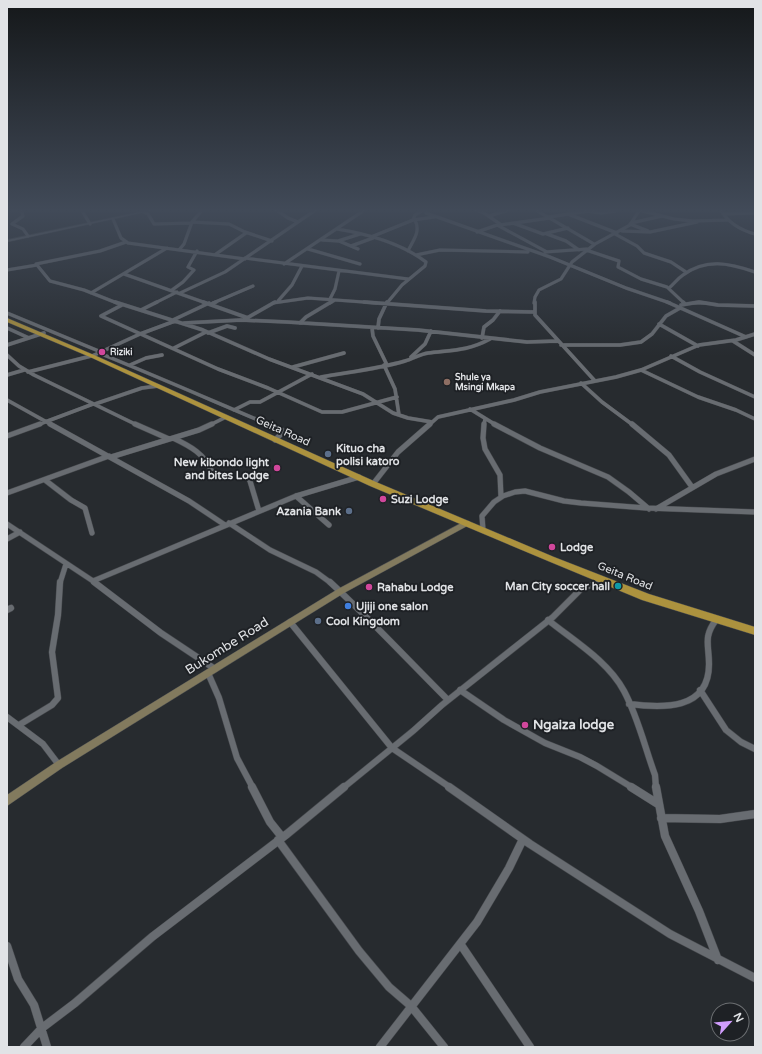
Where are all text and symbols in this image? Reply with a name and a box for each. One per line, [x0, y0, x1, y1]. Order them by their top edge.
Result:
marker: Riziki [97, 347, 107, 357]
place label: Riziki [110, 347, 133, 358]
place label: Shule ya Msingi Mkapa [455, 372, 515, 393]
marker: Shule ya Msingi Mkapa [442, 377, 452, 387]
street label: Geita Road [254, 413, 312, 449]
place label: Kituo cha polisi katoro [336, 442, 400, 469]
marker: Kituo cha polisi katoro [323, 449, 333, 459]
place label: New kibondo light and bites Lodge [174, 456, 270, 483]
marker: New kibondo light and bites Lodge [272, 463, 282, 473]
place label: Suzi Lodge [391, 493, 449, 507]
marker: Suzi Lodge [378, 494, 388, 504]
place label: Azania Bank [276, 505, 341, 518]
marker: Azania Bank [344, 506, 354, 516]
place label: Lodge [560, 541, 594, 555]
marker: Lodge [547, 542, 557, 552]
street label: Geita Road [596, 559, 654, 593]
place label: Man City soccer hall [505, 580, 610, 594]
place label: Rahabu Lodge [377, 581, 454, 595]
marker: Man City soccer hall [613, 581, 623, 591]
marker: Rahabu Lodge [364, 582, 374, 592]
place label: Ujiji one salon [356, 600, 428, 614]
marker: Ujiji one salon [343, 601, 353, 611]
street label: Bukombe Road [182, 614, 272, 678]
place label: Cool Kingdom [326, 615, 400, 629]
marker: Cool Kingdom [313, 616, 323, 626]
place label: Ngaiza lodge [533, 717, 615, 733]
marker: Ngaiza lodge [520, 720, 530, 730]
north arrow [710, 1002, 750, 1042]
text: N [731, 1011, 746, 1025]

